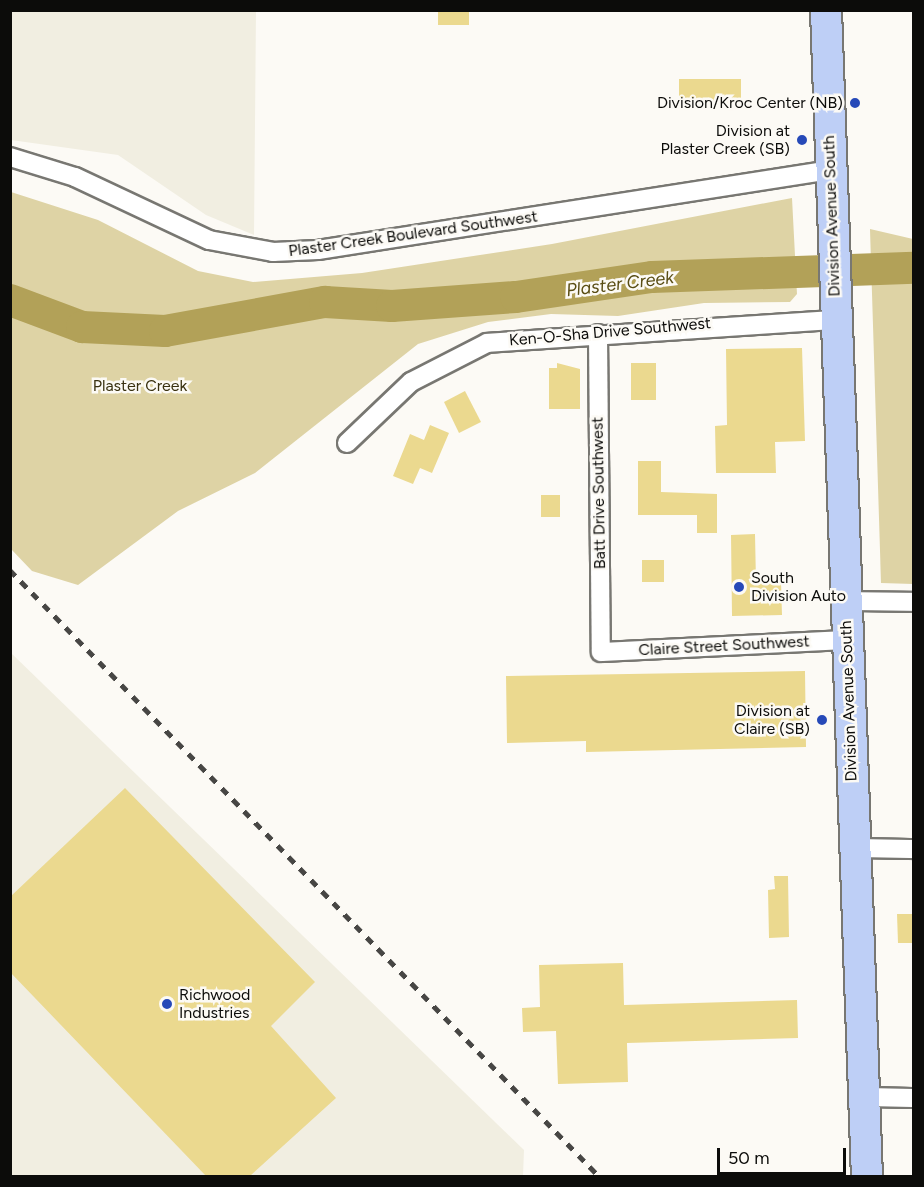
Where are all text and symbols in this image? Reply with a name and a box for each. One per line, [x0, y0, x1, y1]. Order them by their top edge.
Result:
place label: Division/Kroc Center (NB) [657, 93, 843, 113]
marker: Division/Kroc Center (NB) [848, 96, 862, 110]
place label: Division at Plaster Creek (SB) [661, 121, 790, 159]
marker: Division at Plaster Creek (SB) [795, 133, 809, 147]
street label: Division Avenue South [820, 135, 844, 297]
street label: Plaster Creek Boulevard Southwest [287, 207, 539, 261]
water label: Plaster Creek [565, 267, 675, 301]
street label: Ken-O-Sha Drive Southwest [508, 314, 712, 350]
park label: Plaster Creek [93, 376, 187, 396]
street label: Batt Drive Southwest [588, 417, 610, 569]
place label: South Division Auto [751, 568, 846, 606]
marker: South Division Auto [732, 580, 746, 594]
street label: Division Avenue South [837, 620, 861, 782]
street label: Claire Street Southwest [638, 632, 810, 660]
place label: Division at Claire (SB) [734, 701, 810, 739]
marker: Division at Claire (SB) [815, 713, 829, 727]
place label: Richwood Industries [179, 985, 250, 1023]
marker: Richwood Industries [160, 997, 174, 1011]
scale bar [720, 1136, 849, 1174]
text: 50 m [728, 1147, 770, 1169]

